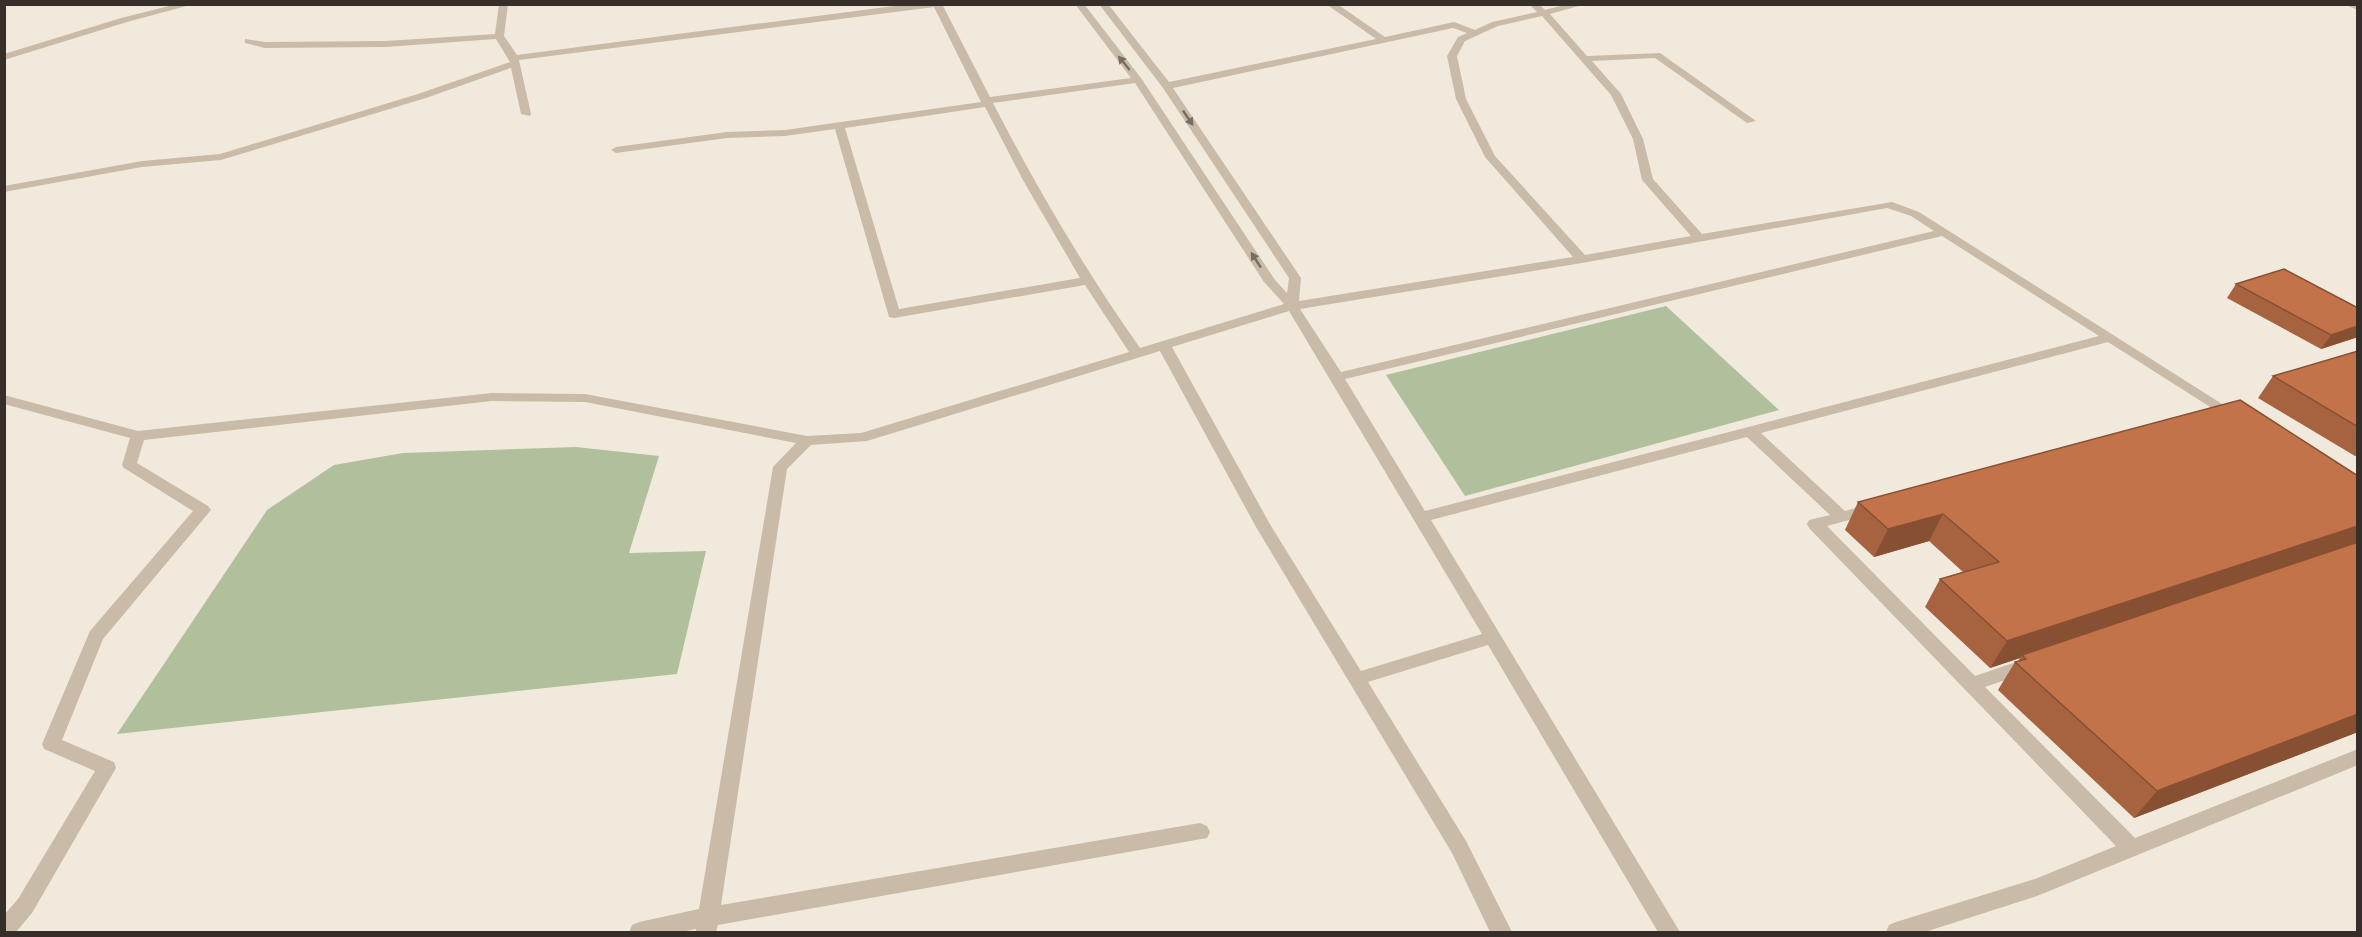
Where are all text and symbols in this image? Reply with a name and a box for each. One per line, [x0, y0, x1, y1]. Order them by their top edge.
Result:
one-way arrow [1119, 55, 1131, 70]
one-way arrow [1182, 110, 1194, 126]
one-way arrow [1250, 252, 1262, 268]

